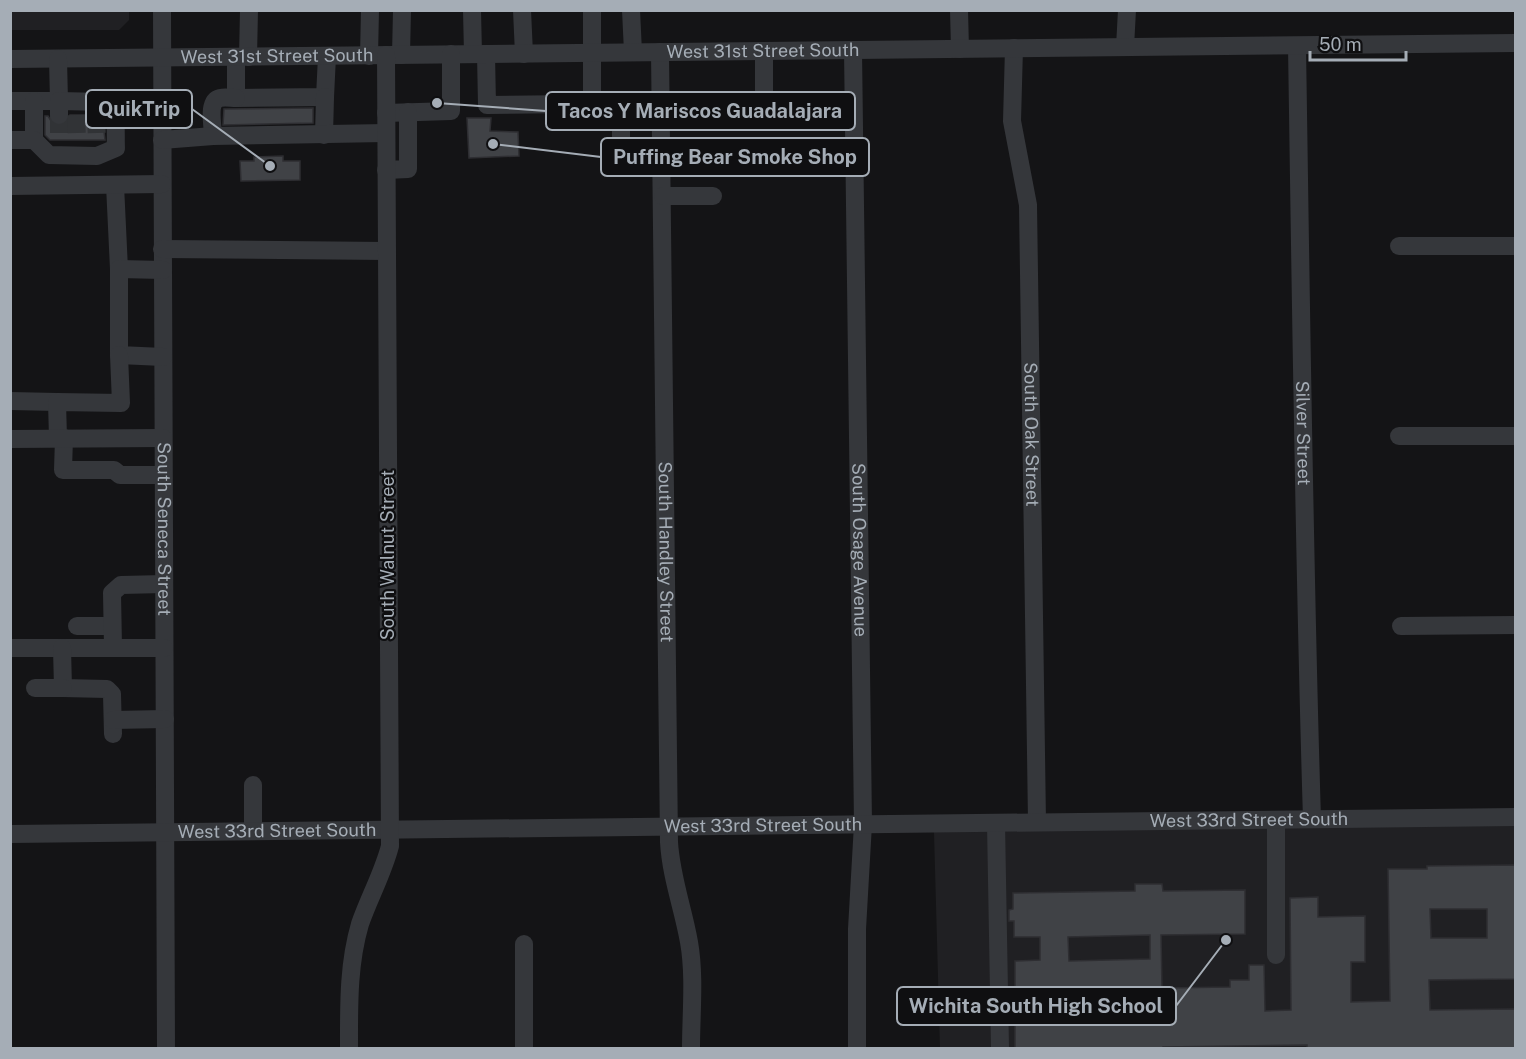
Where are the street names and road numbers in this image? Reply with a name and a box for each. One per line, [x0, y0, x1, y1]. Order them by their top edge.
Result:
street label: West 31st Street South [666, 39, 859, 62]
street label: West 31st Street South [180, 44, 374, 67]
street label: South Oak Street [1020, 362, 1043, 507]
street label: Silver Street [1292, 380, 1315, 486]
street label: South Seneca Street [154, 442, 175, 616]
street label: South Handley Street [655, 461, 678, 643]
street label: South Osage Avenue [848, 463, 872, 637]
street label: South Walnut Street [377, 470, 398, 640]
street label: West 33rd Street South [1150, 808, 1348, 831]
street label: West 33rd Street South [664, 813, 862, 837]
street label: West 33rd Street South [178, 819, 376, 842]

